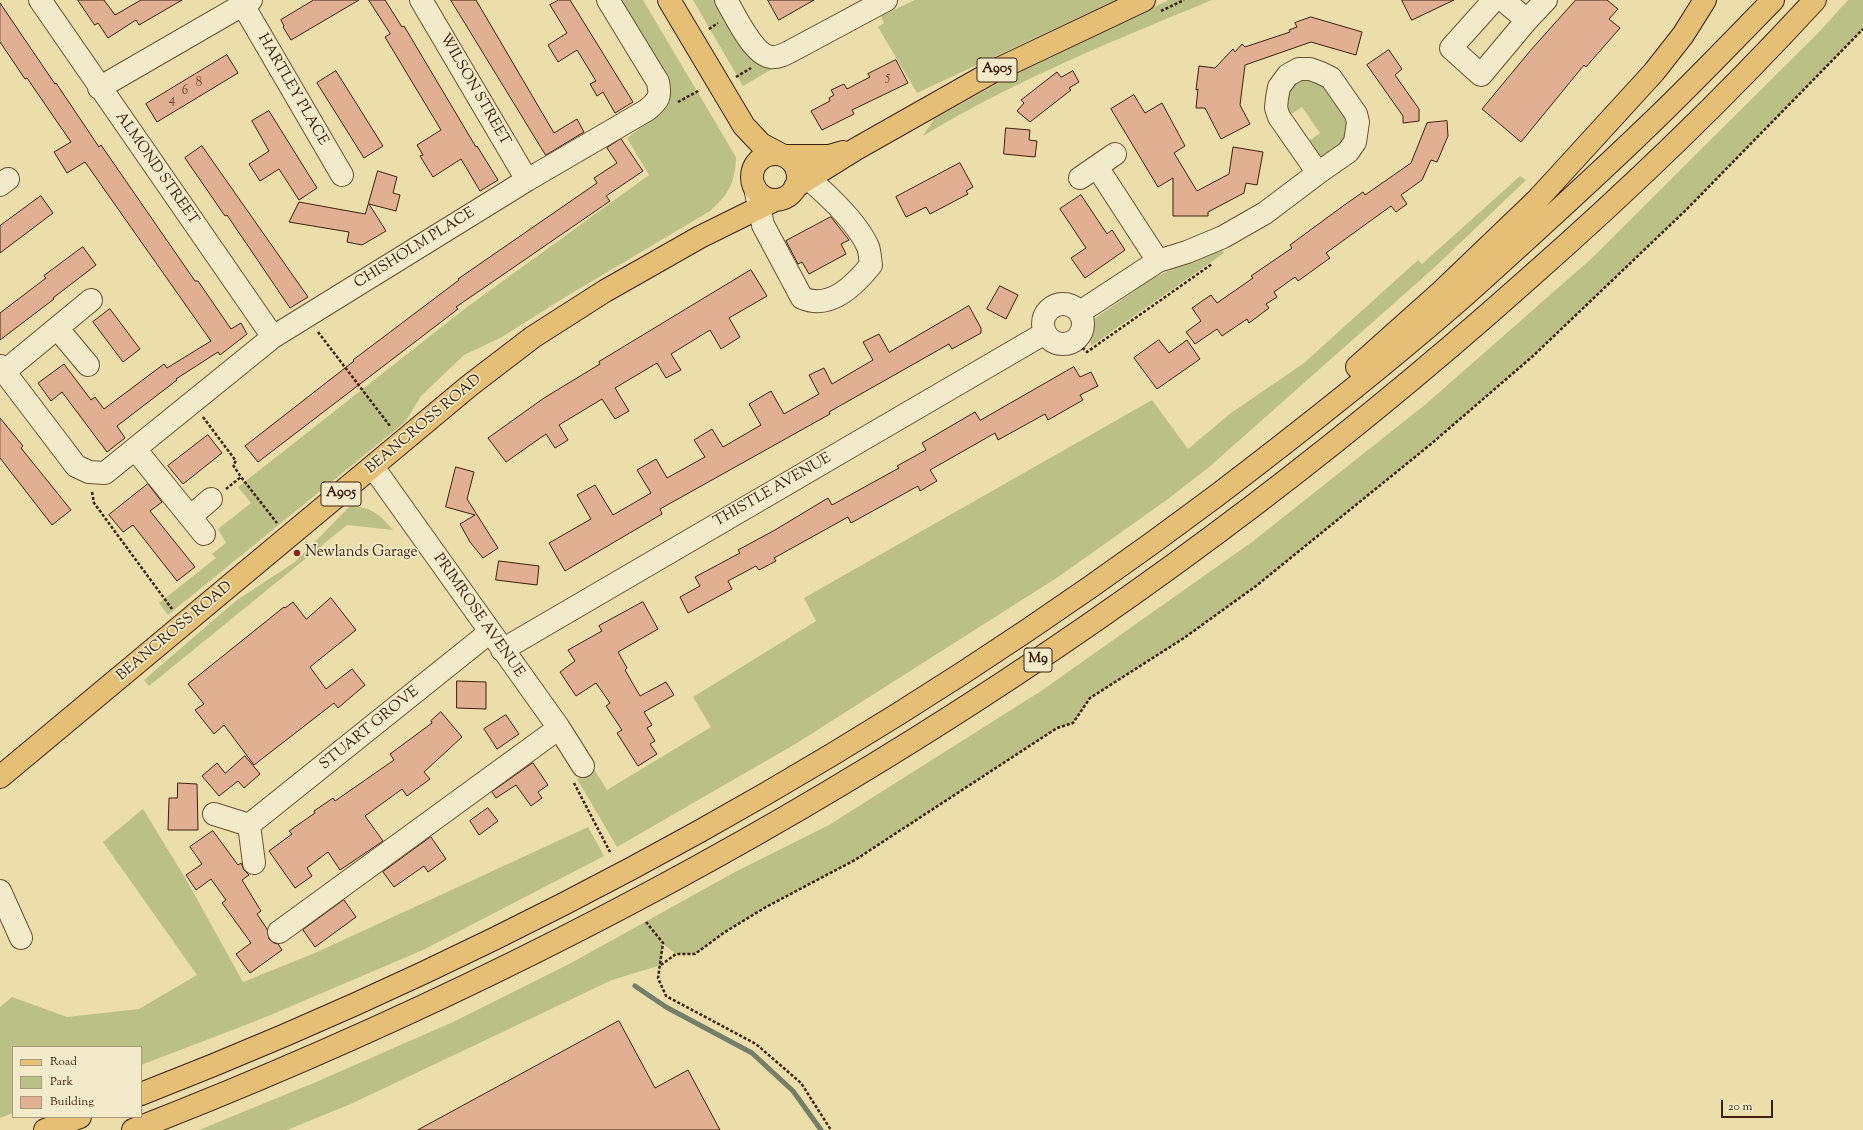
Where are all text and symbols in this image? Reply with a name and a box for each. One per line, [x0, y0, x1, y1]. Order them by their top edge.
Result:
street label: HARTLEY PLACE [253, 31, 331, 149]
street label: WILSON STREET [435, 31, 513, 149]
road number: A905 [977, 58, 1017, 82]
house number: 5 [886, 70, 890, 86]
house number: 8 [196, 76, 202, 92]
house number: 6 [182, 84, 188, 100]
house number: 4 [169, 93, 175, 109]
street label: ALMOND STREET [110, 109, 202, 229]
street label: CHISHOLM PLACE [351, 205, 479, 293]
street label: BEANCROSS ROAD [363, 371, 485, 479]
street label: THISTLE AVENUE [711, 450, 835, 532]
road number: A905 [321, 482, 361, 506]
place label: Newlands Garage [305, 544, 418, 562]
marker: Newlands Garage [292, 548, 302, 558]
street label: PRIMROSE AVENUE [429, 551, 527, 681]
street label: BEANCROSS ROAD [114, 578, 236, 686]
road number: M9 [1024, 648, 1052, 672]
street label: STUART GROVE [317, 683, 423, 775]
legend [12, 1046, 142, 1118]
text: Road [50, 1053, 77, 1071]
text: Park [50, 1073, 73, 1091]
scale bar [1723, 1092, 1775, 1118]
text: Building [50, 1093, 94, 1111]
text: 20 m [1728, 1098, 1752, 1116]

